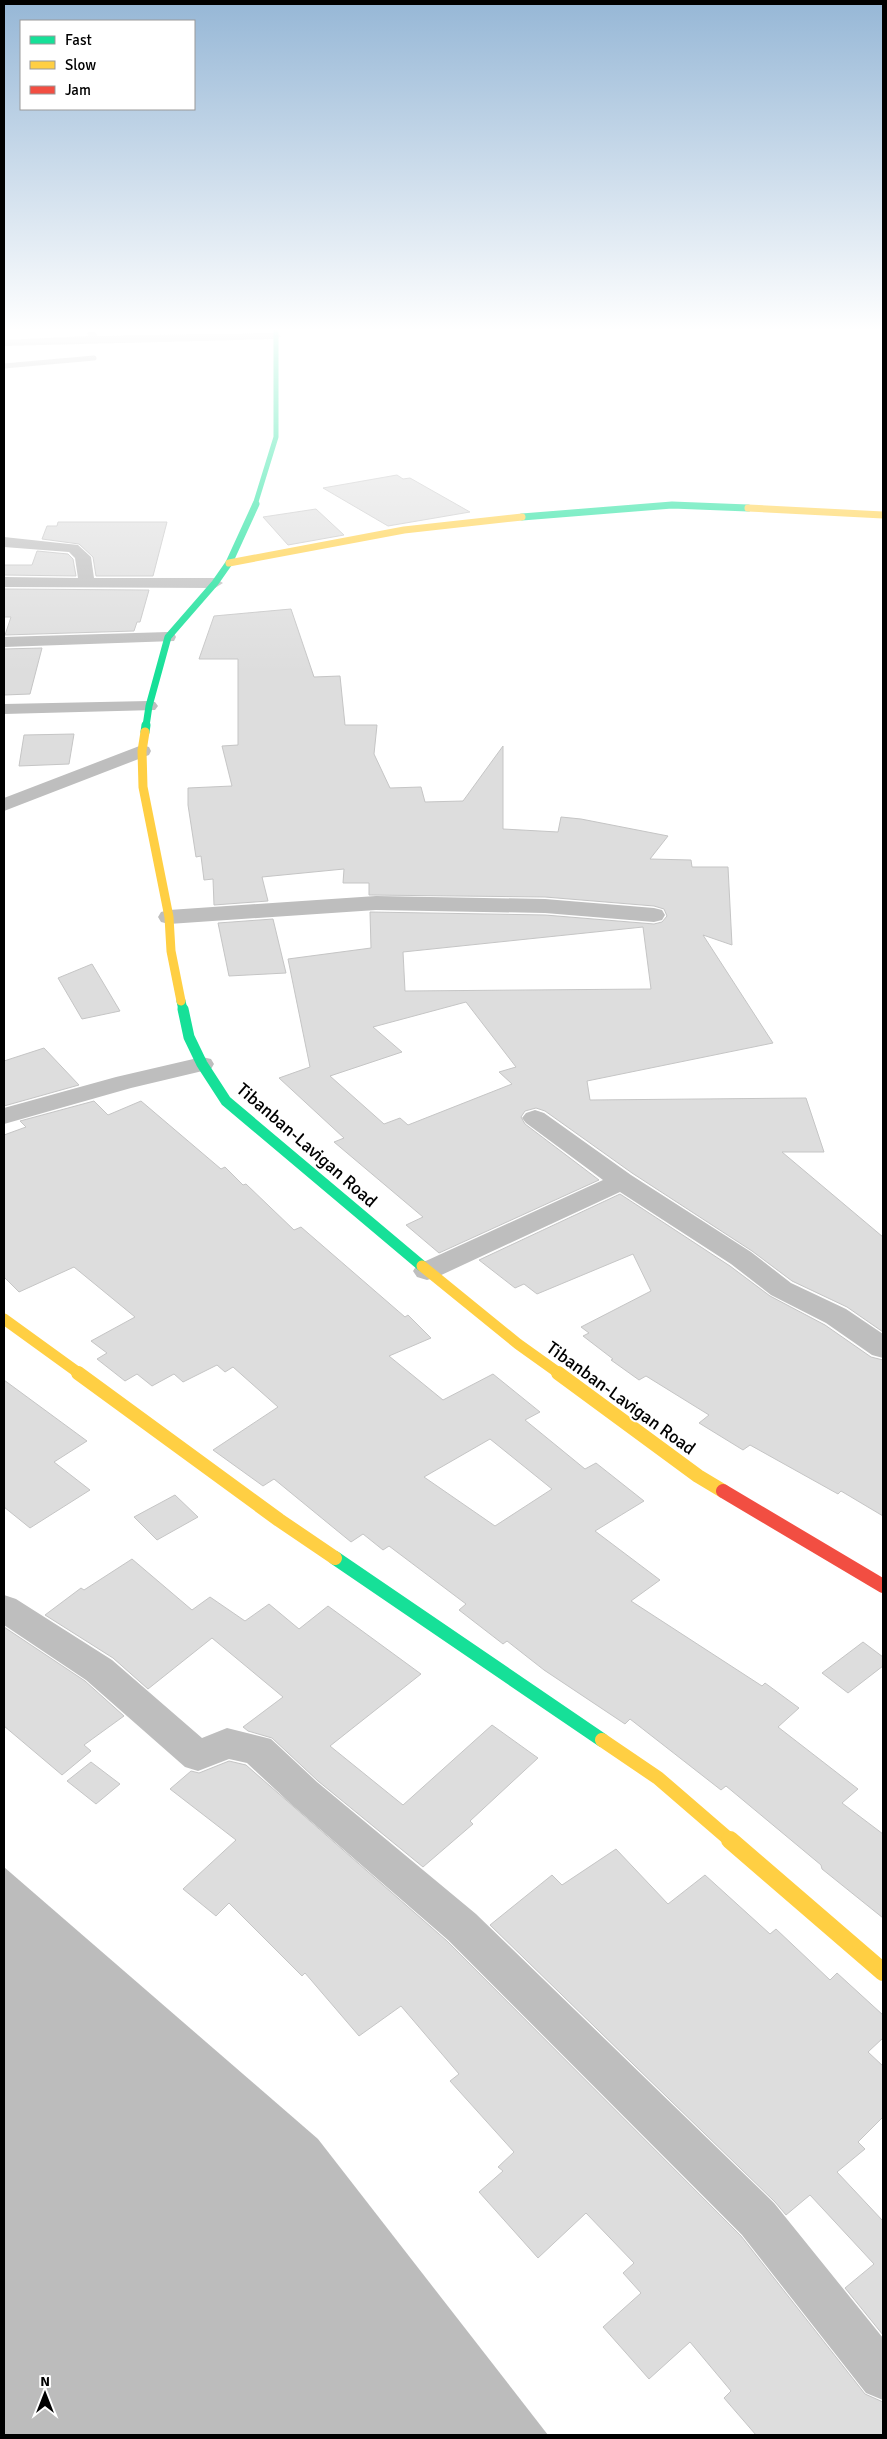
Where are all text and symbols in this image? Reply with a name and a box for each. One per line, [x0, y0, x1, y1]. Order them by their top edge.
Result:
legend [20, 20, 195, 110]
text: Fast [65, 31, 92, 49]
text: Slow [65, 56, 96, 74]
text: Jam [65, 81, 91, 99]
street label: Tibanban-Lavigan Road [232, 1078, 382, 1212]
street label: Tibanban-Lavigan Road [542, 1337, 700, 1459]
north arrow [20, 2369, 70, 2419]
text: N [40, 2373, 50, 2390]

